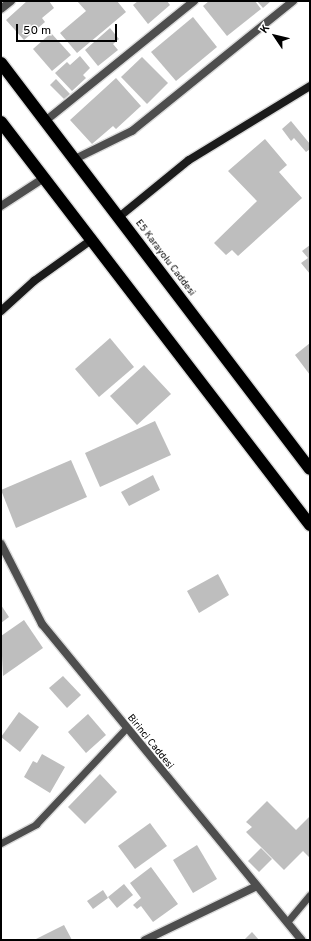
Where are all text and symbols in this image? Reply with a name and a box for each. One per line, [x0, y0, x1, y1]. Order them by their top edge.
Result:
scale bar [18, 16, 119, 42]
north arrow [255, 16, 295, 56]
text: K [257, 22, 273, 36]
text: 50 m [23, 23, 51, 39]
street label: E5 Karayolu Caddesi [132, 218, 198, 298]
street label: Birinci Caddesi [124, 712, 176, 772]

